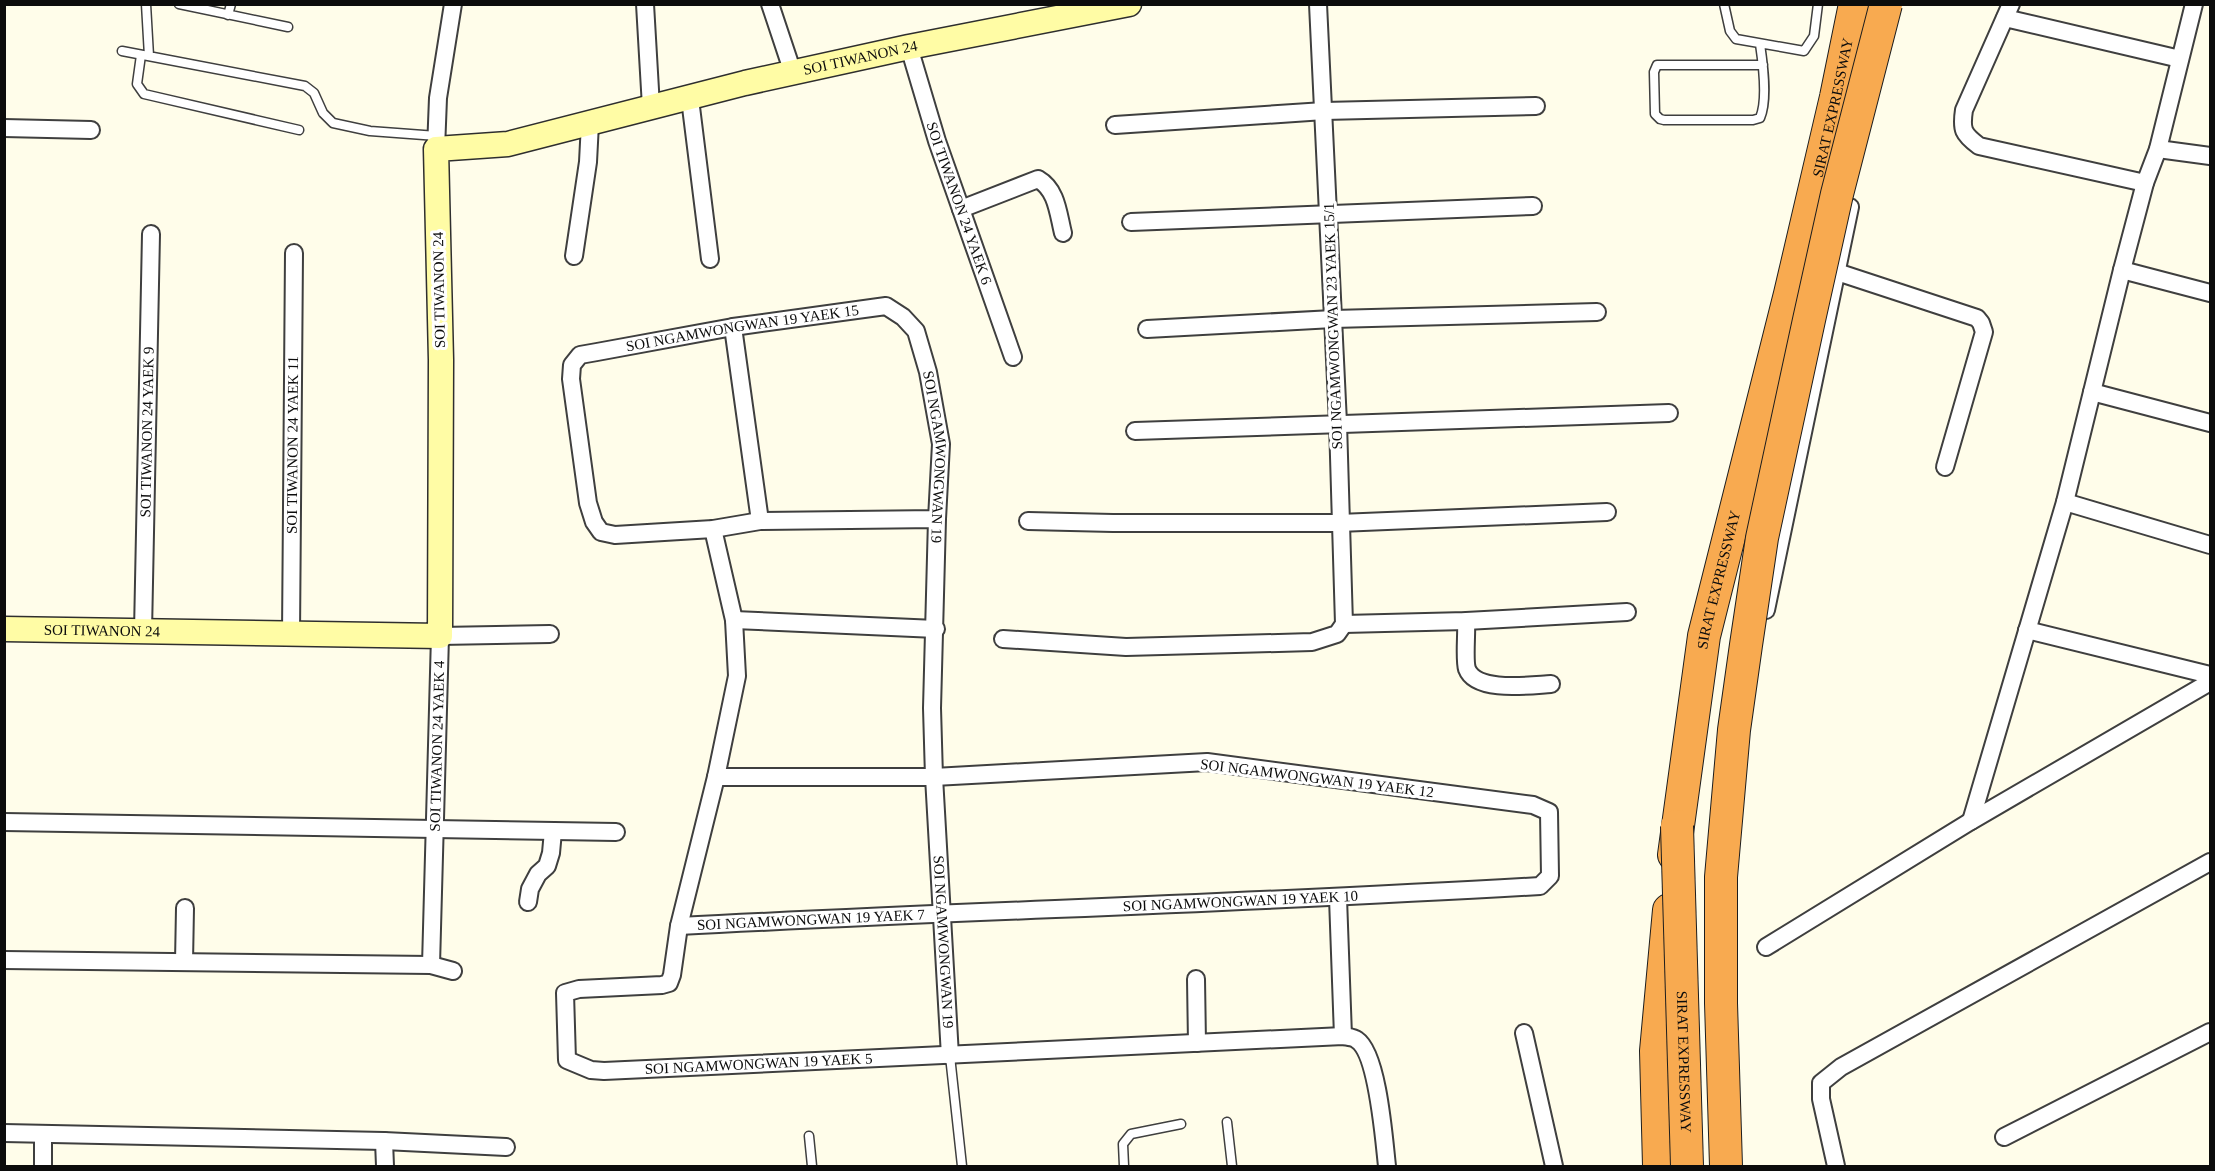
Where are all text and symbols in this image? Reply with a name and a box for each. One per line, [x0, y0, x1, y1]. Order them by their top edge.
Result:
street label: SIRAT EXPRESSWAY [1810, 36, 1856, 179]
street label: SOI TIWANON 24 [802, 37, 919, 78]
street label: SOI TIWANON 24 YAEK 6 [924, 120, 995, 287]
street label: SOI NGAMWONGWAN 23 YAEK 15/1 [1321, 202, 1345, 450]
street label: SOI TIWANON 24 [430, 231, 448, 348]
street label: SOI NGAMWONGWAN 19 YAEK 15 [625, 302, 860, 354]
street label: SOI TIWANON 24 YAEK 9 [137, 346, 157, 518]
street label: SOI TIWANON 24 YAEK 11 [284, 356, 301, 534]
street label: SOI NGAMWONGWAN 19 [920, 369, 949, 543]
street label: SIRAT EXPRESSWAY [1694, 509, 1743, 650]
street label: SOI TIWANON 24 [44, 622, 161, 640]
street label: SOI TIWANON 24 YAEK 4 [427, 660, 447, 832]
street label: SOI NGAMWONGWAN 19 YAEK 12 [1199, 756, 1435, 800]
street label: SOI NGAMWONGWAN 19 [931, 855, 956, 1029]
street label: SOI NGAMWONGWAN 19 YAEK 10 [1123, 888, 1358, 914]
street label: SOI NGAMWONGWAN 19 YAEK 7 [697, 906, 926, 933]
street label: SIRAT EXPRESSWAY [1674, 991, 1694, 1133]
street label: SOI NGAMWONGWAN 19 YAEK 5 [644, 1050, 873, 1077]

